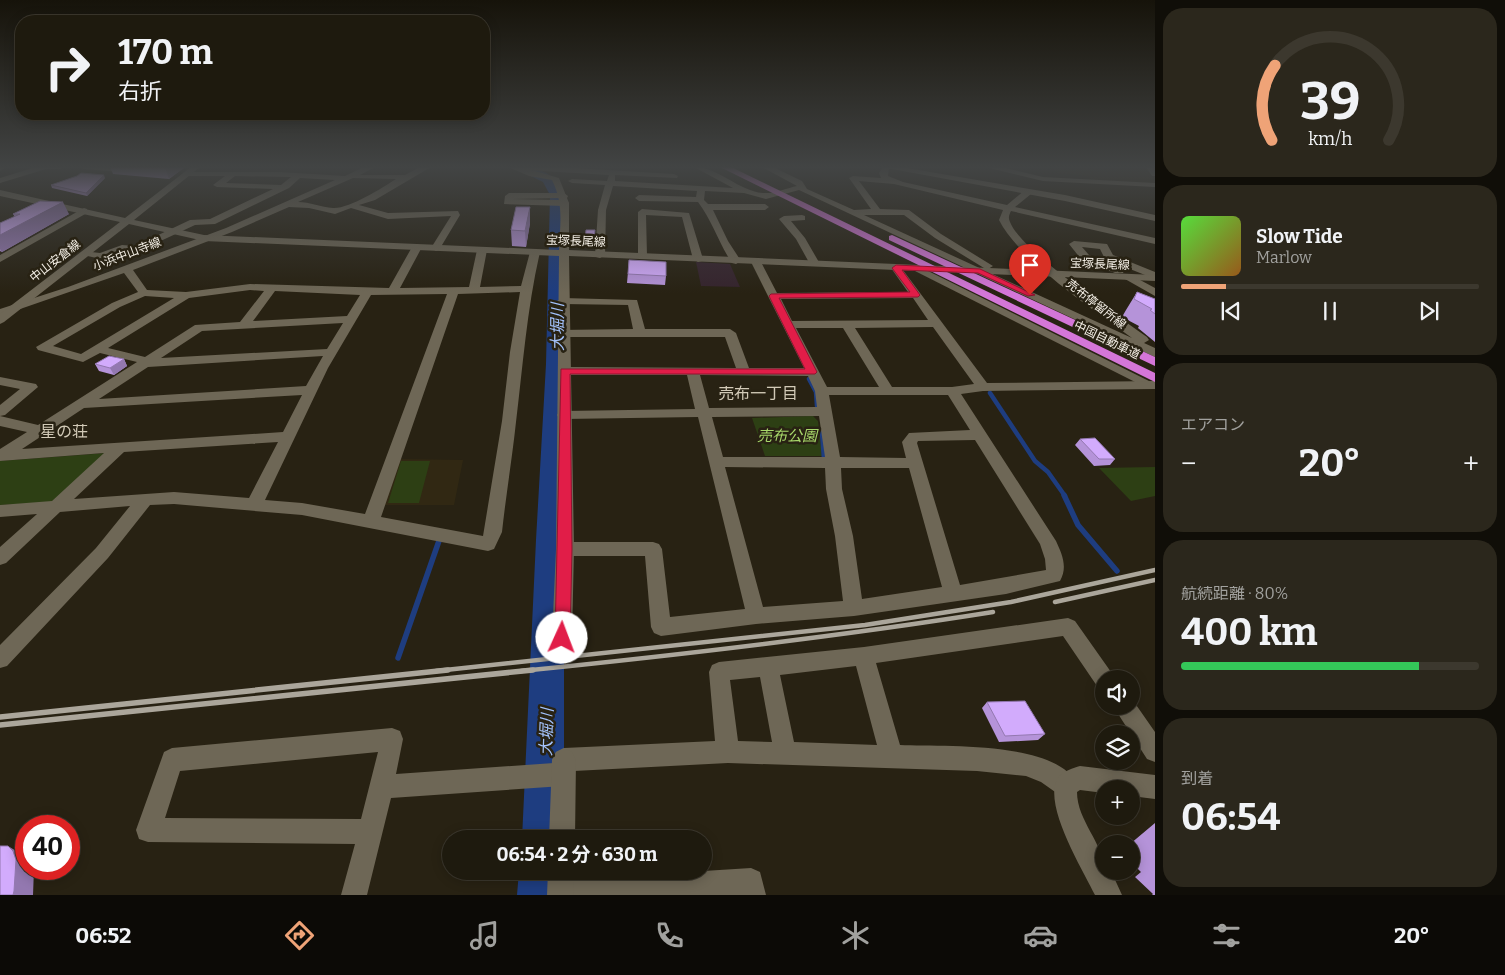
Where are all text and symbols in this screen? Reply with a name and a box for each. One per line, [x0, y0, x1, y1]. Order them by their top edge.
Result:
text: 170 m [118, 31, 213, 73]
icon: right [35, 35, 100, 100]
text: 39 [1300, 70, 1360, 133]
text: 右折 [118, 78, 162, 105]
text: km/h [1308, 128, 1352, 150]
text: Slow Tide [1256, 225, 1343, 248]
street label: 宝塚長尾線 [546, 233, 606, 249]
street label: 小浜中山寺線 [91, 235, 163, 273]
street label: 中山安倉線 [27, 237, 83, 285]
pin [1009, 244, 1051, 295]
text: Marlow [1256, 248, 1312, 267]
icon: arrive [1016, 251, 1044, 279]
street label: 宝塚長尾線 [1070, 256, 1130, 272]
street label: 売布停留所線 [1063, 276, 1129, 332]
icon: previous [1217, 297, 1245, 325]
icon: pause [1316, 297, 1344, 325]
icon: next [1415, 297, 1443, 325]
water label: 大堀川 [548, 301, 567, 351]
street label: 中国自動車道 [1072, 318, 1142, 362]
district label: 売布一丁目 [718, 384, 798, 403]
text: エアコン [1181, 415, 1245, 434]
district label: 星の荘 [40, 422, 88, 441]
park label: 売布公園 [757, 427, 819, 445]
text: 20° [1299, 440, 1361, 486]
text: − [1181, 447, 1196, 480]
text: + [1463, 447, 1479, 480]
text: 航続距離 · 80% [1181, 584, 1288, 603]
text: 400 km [1181, 609, 1318, 655]
position arrow [535, 611, 587, 663]
map controls [1095, 670, 1140, 880]
button: sound [1095, 670, 1140, 715]
water label: 大堀川 [536, 706, 557, 756]
button: layers [1095, 725, 1140, 770]
text: 到着 [1181, 769, 1213, 788]
button: + [1095, 780, 1140, 825]
text: 06:54 [1181, 794, 1280, 840]
speed limit sign: 40 [15, 815, 80, 880]
button: − [1095, 835, 1140, 880]
text: 06:54 · 2 分 · 630 m [497, 843, 658, 866]
icon: directions [282, 918, 317, 953]
icon: music [467, 918, 502, 953]
icon: phone [652, 918, 687, 953]
icon: climate [838, 918, 873, 953]
icon: car [1023, 918, 1058, 953]
icon: filters [1209, 918, 1244, 953]
text: 06:52 [75, 922, 131, 949]
text: 20° [1394, 922, 1430, 949]

